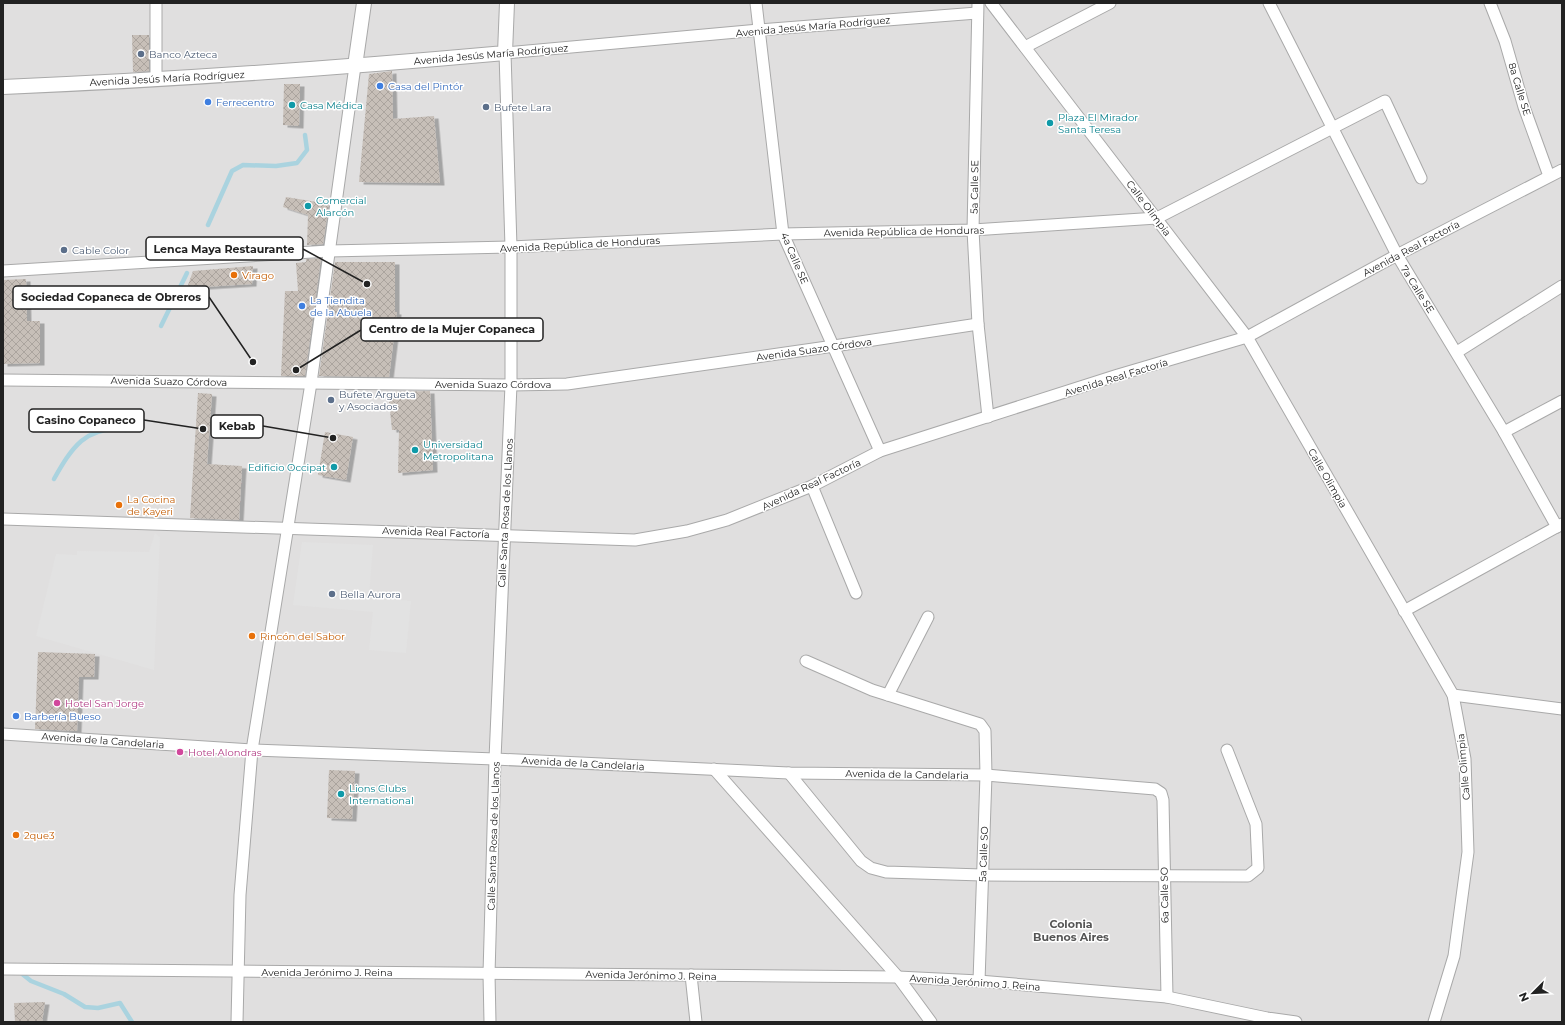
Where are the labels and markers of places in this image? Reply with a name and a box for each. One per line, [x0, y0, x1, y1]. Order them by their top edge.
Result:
place label: Banco Azteca [149, 48, 217, 61]
marker: Banco Azteca [136, 49, 146, 59]
place label: Casa del Pintór [388, 80, 463, 93]
marker: Casa del Pintór [375, 81, 385, 91]
place label: Ferrecentro [216, 96, 275, 109]
marker: Ferrecentro [203, 97, 213, 107]
place label: Casa Médica [300, 99, 363, 112]
marker: Casa Médica [287, 100, 297, 110]
place label: Bufete Lara [494, 101, 551, 114]
marker: Bufete Lara [481, 102, 491, 112]
place label: Plaza El Mirador Santa Teresa [1058, 111, 1138, 136]
marker: Plaza El Mirador Santa Teresa [1045, 118, 1055, 128]
place label: Comercial Alarcón [316, 194, 367, 219]
marker: Comercial Alarcón [303, 201, 313, 211]
callout: Lenca Maya Restaurante [146, 237, 303, 260]
place label: Cable Color [72, 244, 129, 257]
marker: Cable Color [59, 245, 69, 255]
place label: Virago [242, 269, 274, 282]
marker: Virago [229, 270, 239, 280]
callout: Sociedad Copaneca de Obreros [13, 286, 209, 309]
place label: La Tiendita de la Abuela [310, 294, 372, 319]
marker: La Tiendita de la Abuela [297, 301, 307, 311]
callout: Centro de la Mujer Copaneca [361, 318, 543, 341]
place label: Bufete Argueta y Asociados [338, 388, 416, 413]
marker: Bufete Argueta y Asociados [326, 395, 336, 405]
callout: Casino Copaneco [29, 409, 144, 432]
callout: Kebab [211, 415, 263, 438]
place label: Universidad Metropolitana [423, 438, 494, 463]
marker: Universidad Metropolitana [410, 445, 420, 455]
place label: Edificio Occipat [248, 461, 326, 474]
marker: Edificio Occipat [329, 462, 339, 472]
place label: La Cocina de Kayeri [127, 493, 175, 518]
marker: La Cocina de Kayeri [114, 500, 124, 510]
place label: Bella Aurora [340, 588, 401, 601]
marker: Bella Aurora [327, 589, 337, 599]
place label: Rincón del Sabor [260, 630, 345, 643]
marker: Rincón del Sabor [247, 631, 257, 641]
place label: Hotel San Jorge [65, 697, 144, 710]
marker: Hotel San Jorge [52, 698, 62, 708]
place label: Barbería Bueso [24, 710, 101, 723]
marker: Barbería Bueso [11, 711, 21, 721]
place label: Hotel Alondras [188, 746, 262, 759]
marker: Hotel Alondras [175, 747, 185, 757]
place label: Lions Clubs International [349, 782, 414, 807]
marker: Lions Clubs International [336, 789, 346, 799]
place label: 2que3 [24, 829, 55, 842]
marker: 2que3 [11, 830, 21, 840]

